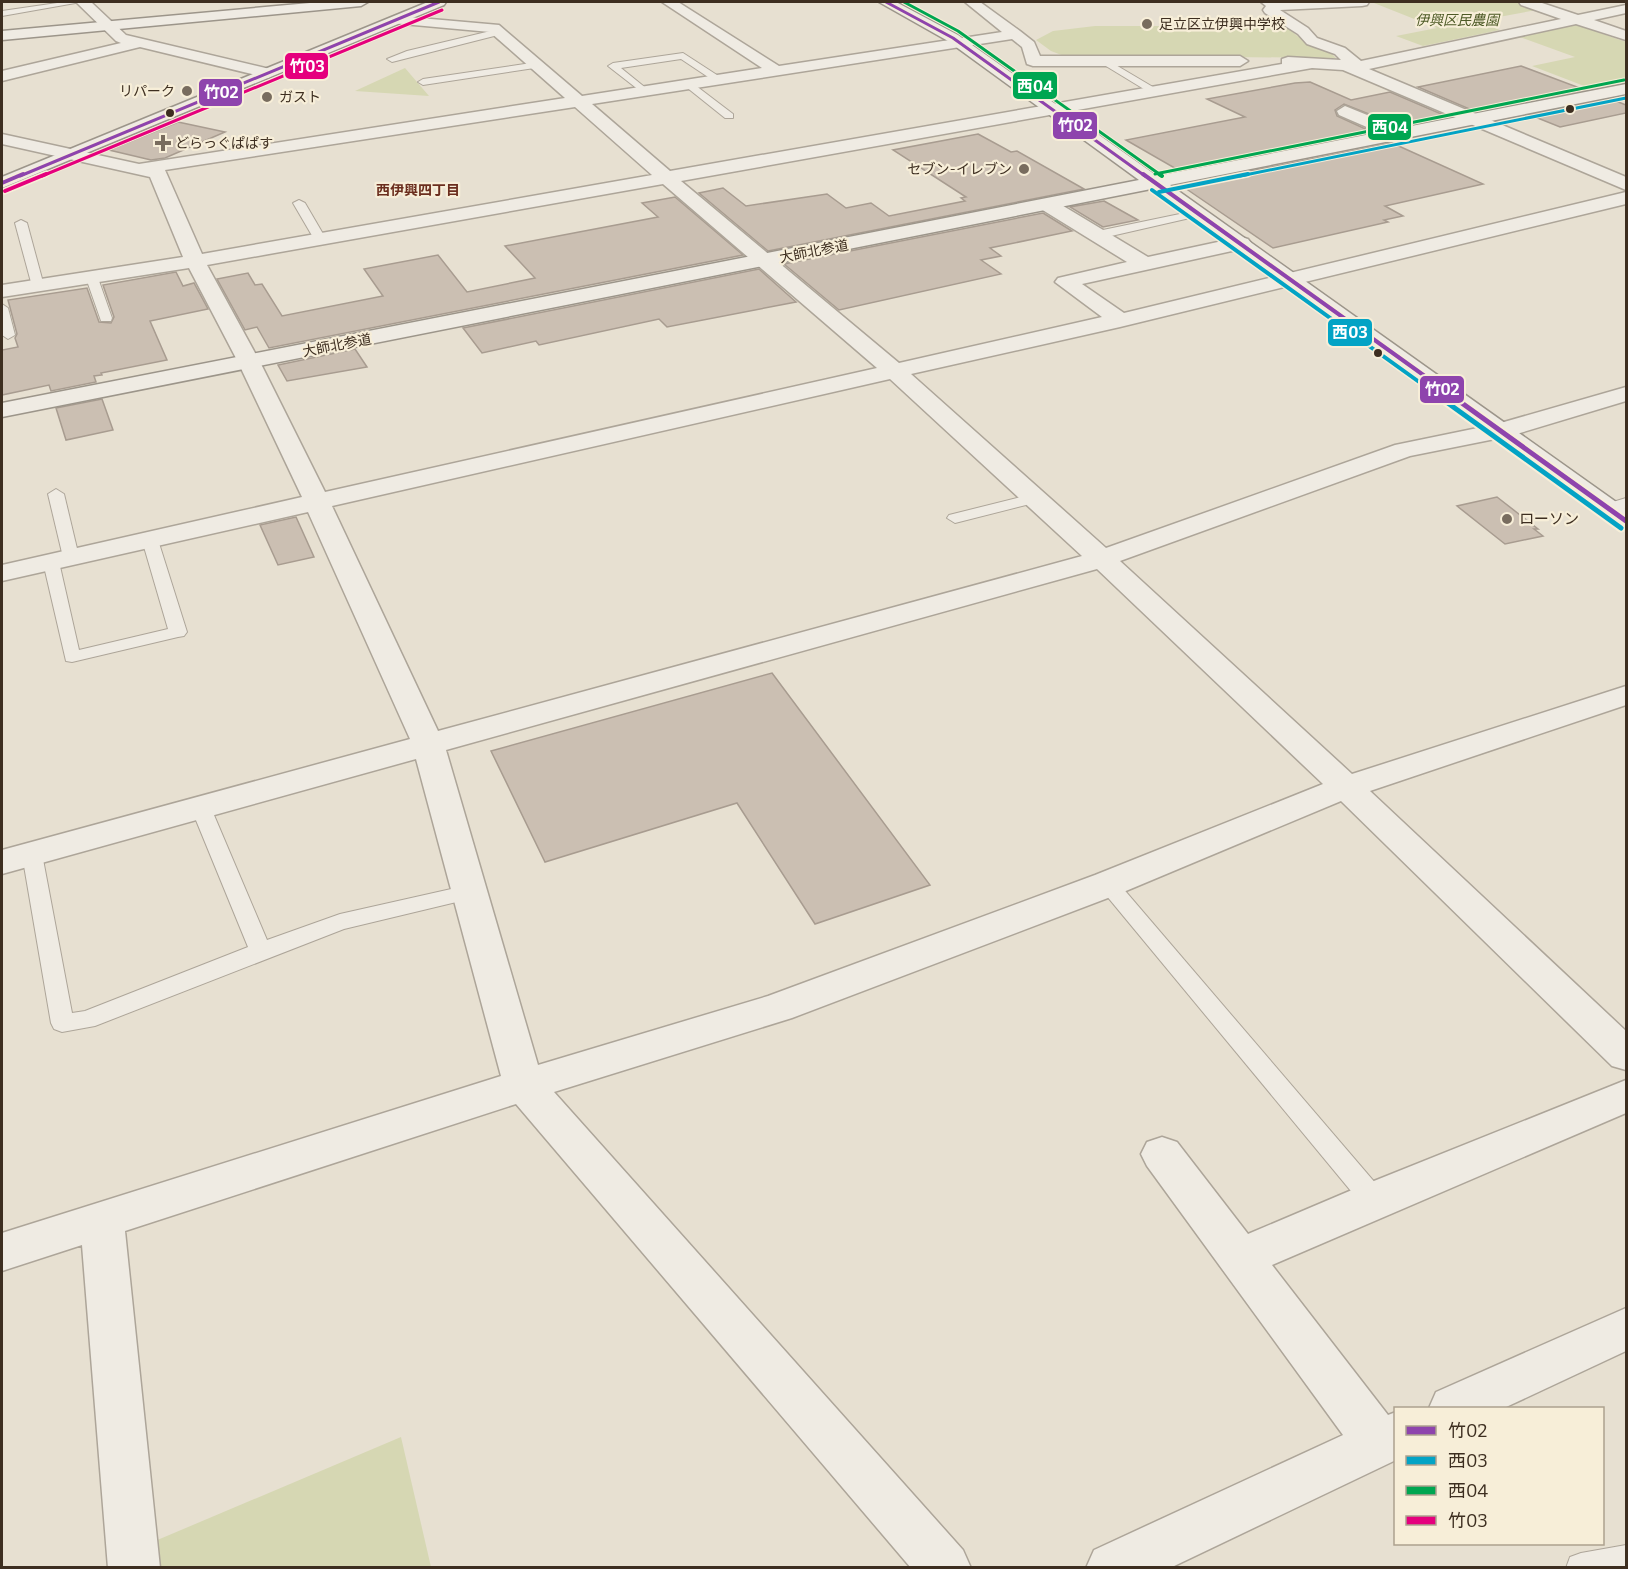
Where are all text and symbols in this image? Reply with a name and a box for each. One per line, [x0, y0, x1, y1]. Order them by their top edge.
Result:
park label: 伊興区民農園 [1415, 12, 1501, 29]
place label: 足立区立伊興中学校 [1159, 16, 1285, 33]
marker: 足立区立伊興中学校 [1140, 17, 1154, 31]
line badge: 竹03 [284, 52, 329, 80]
text: 竹03 [289, 57, 325, 76]
line badge: 西04 [1012, 71, 1058, 100]
text: 西04 [1017, 77, 1053, 96]
line badge: 竹02 [198, 78, 243, 107]
place label: リパーク [119, 83, 175, 100]
text: 竹02 [203, 83, 239, 102]
marker: リパーク [180, 84, 194, 98]
place label: ガスト [279, 89, 321, 106]
marker: ガスト [260, 90, 274, 104]
unlabelled marker [1564, 103, 1576, 115]
unlabelled marker [164, 107, 176, 119]
line badge: 竹02 [1052, 111, 1098, 140]
line badge: 西04 [1367, 113, 1412, 141]
text: 竹02 [1057, 116, 1093, 135]
text: 西04 [1372, 118, 1408, 137]
place label: どらっぐぱぱす [175, 135, 273, 152]
marker: どらっぐぱぱす [156, 136, 170, 150]
place label: セブン-イレブン [908, 161, 1012, 178]
marker: セブン-イレブン [1017, 162, 1031, 176]
district label: 西伊興四丁目 [376, 182, 460, 199]
street label: 大師北参道 [778, 236, 850, 267]
line badge: 西03 [1327, 318, 1373, 347]
text: 西03 [1332, 323, 1368, 342]
street label: 大師北参道 [301, 330, 373, 361]
unlabelled marker [1372, 347, 1384, 359]
line badge: 竹02 [1419, 375, 1465, 404]
text: 竹02 [1424, 380, 1460, 399]
place label: ローソン [1519, 510, 1579, 528]
marker: ローソン [1500, 512, 1514, 526]
legend [1394, 1407, 1604, 1545]
text: 竹02 [1448, 1420, 1487, 1442]
text: 西03 [1448, 1450, 1488, 1472]
text: 西04 [1448, 1480, 1489, 1502]
text: 竹03 [1448, 1510, 1488, 1532]

